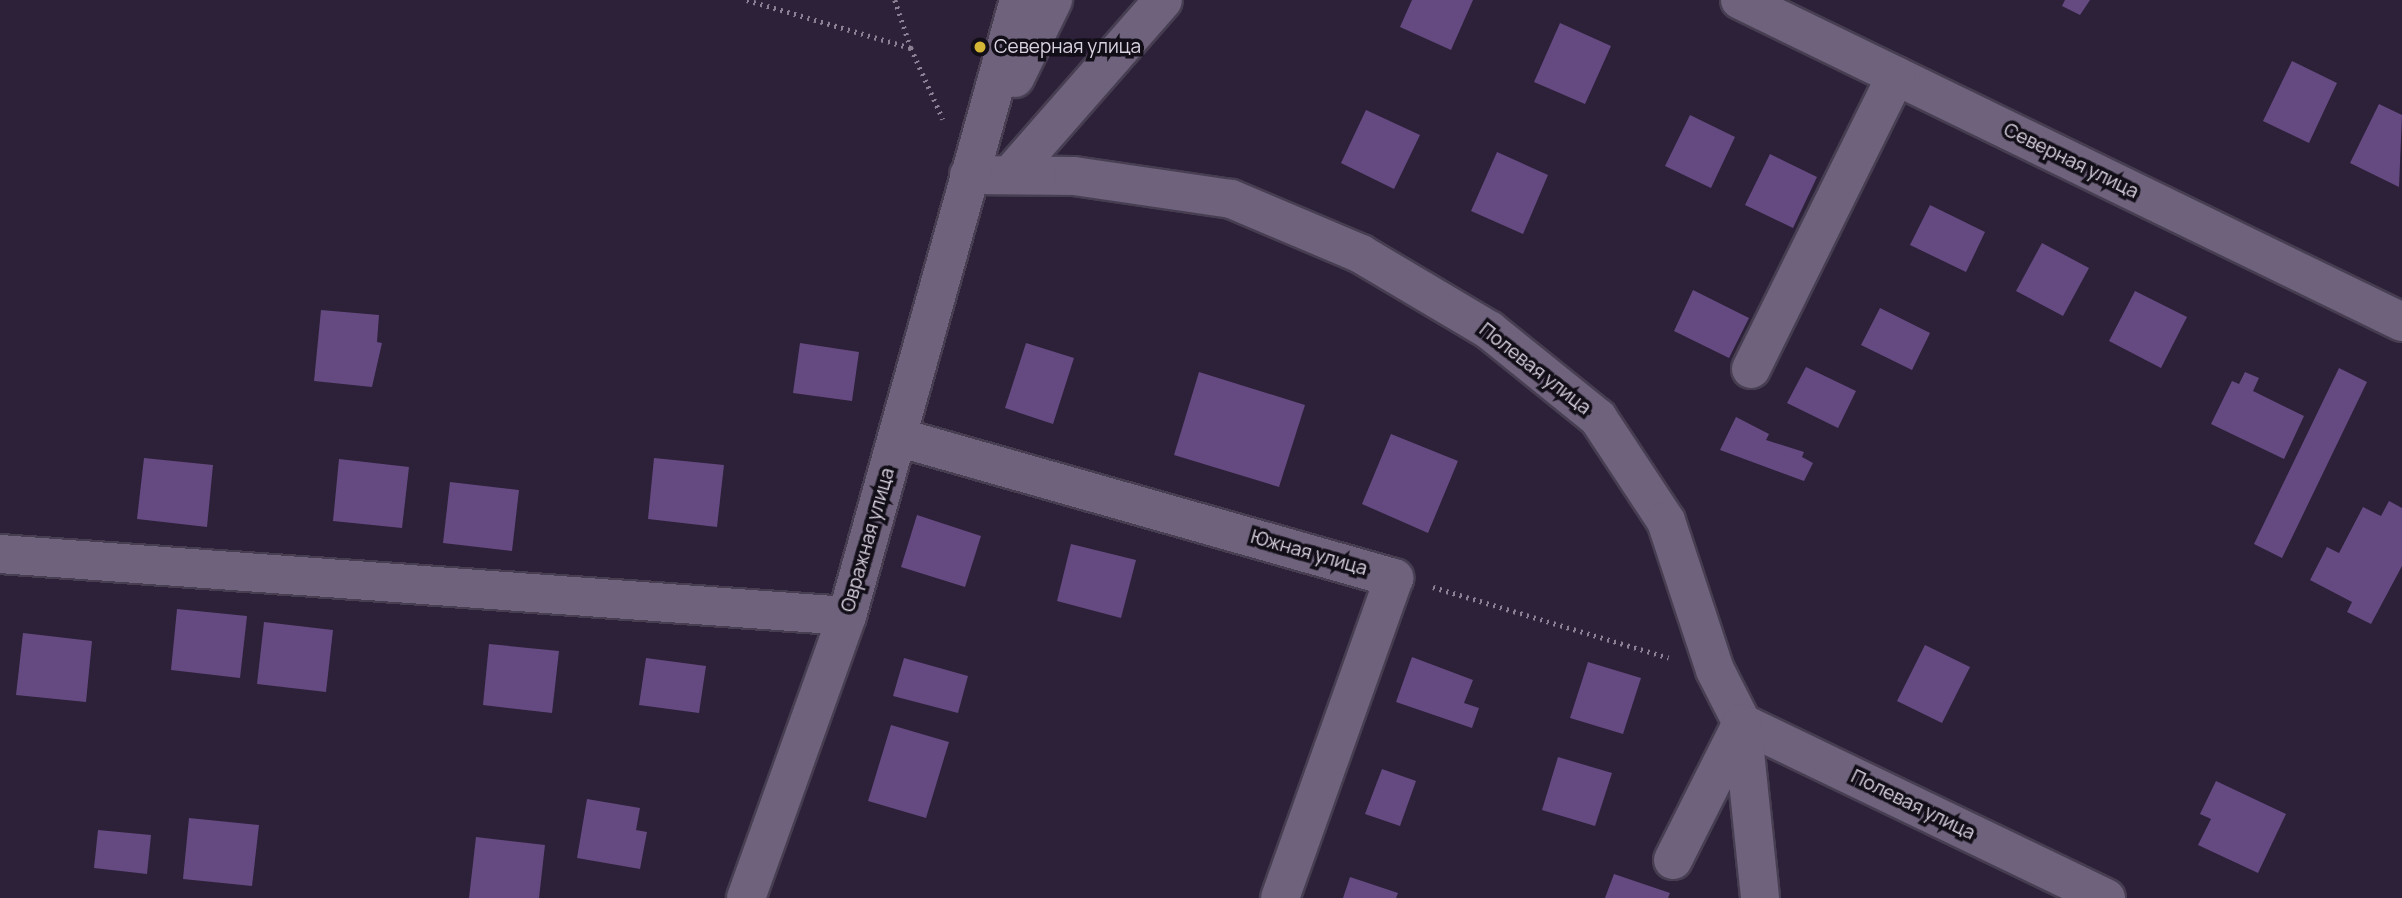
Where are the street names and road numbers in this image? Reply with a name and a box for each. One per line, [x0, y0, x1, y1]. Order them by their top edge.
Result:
street label: Северная улица [2000, 119, 2142, 203]
street label: Полевая улица [1475, 318, 1595, 420]
street label: Овражная улица [837, 465, 899, 615]
street label: Южная улица [1248, 525, 1370, 581]
street label: Полевая улица [1847, 765, 1979, 845]

